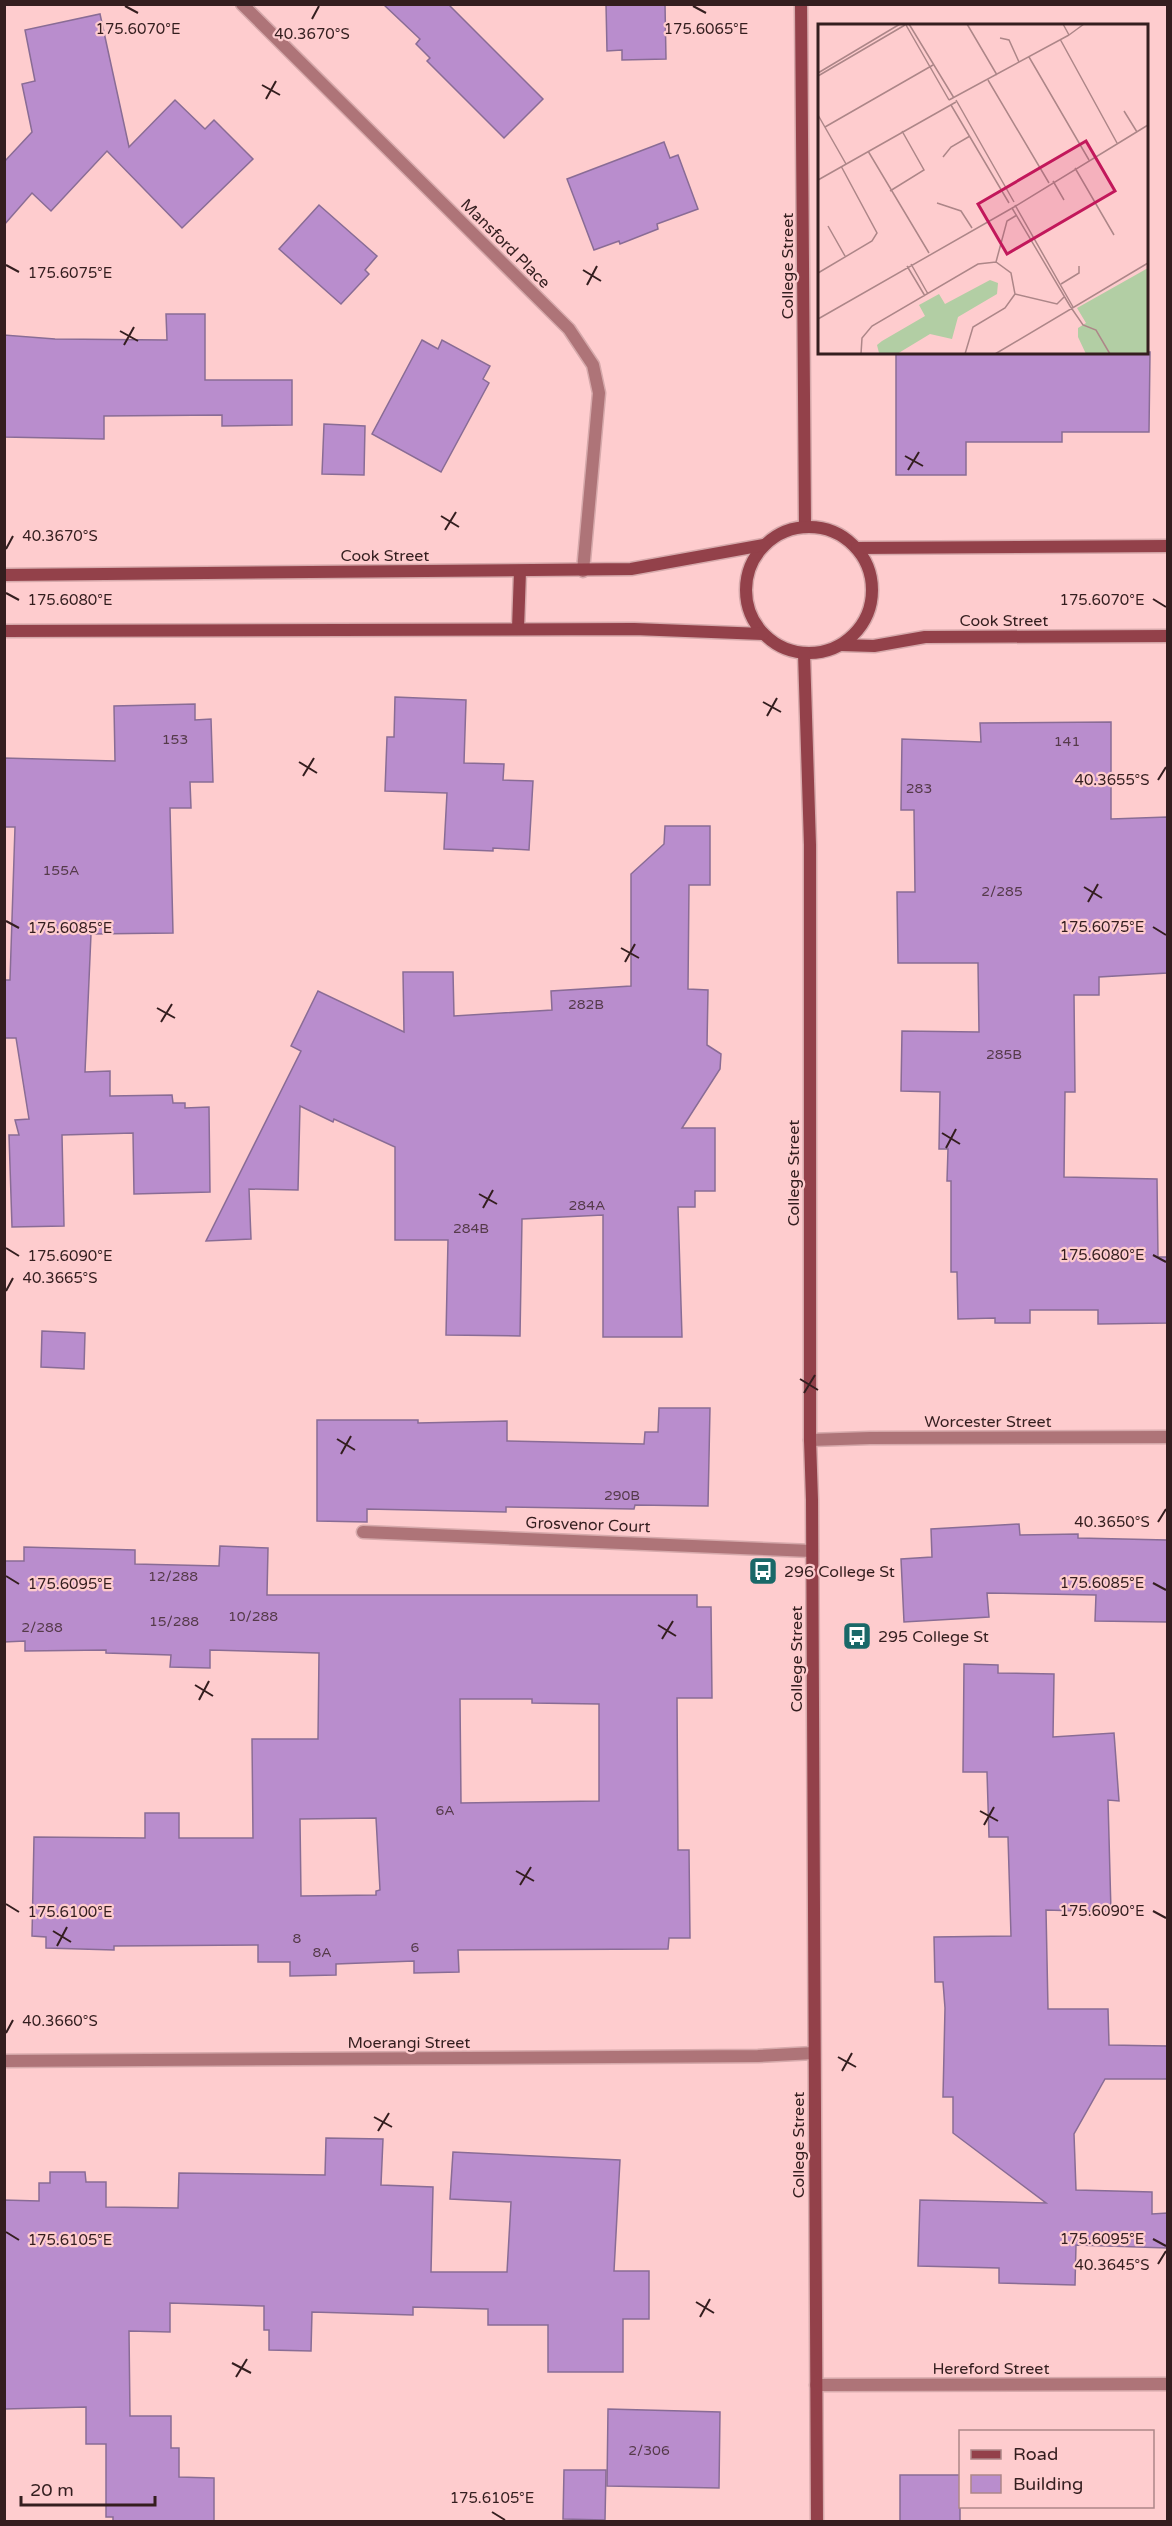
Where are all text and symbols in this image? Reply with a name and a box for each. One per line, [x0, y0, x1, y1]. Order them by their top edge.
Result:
text: 175.6070°E [96, 20, 180, 38]
text: 175.6065°E [664, 20, 748, 38]
inset map [818, 24, 1148, 354]
text: 40.3670°S [274, 25, 350, 43]
street label: Mansford Place [456, 195, 554, 293]
street label: College Street [778, 213, 798, 319]
text: 175.6075°E [28, 264, 112, 282]
text: 40.3670°S [22, 527, 98, 545]
street label: Cook Street [341, 546, 429, 566]
text: 175.6080°E [28, 591, 112, 609]
text: 175.6070°E [1060, 591, 1144, 609]
street label: Cook Street [960, 611, 1048, 631]
house number: 153 [162, 731, 188, 748]
house number: 141 [1054, 733, 1080, 750]
text: 40.3655°S [1074, 771, 1150, 789]
house number: 283 [906, 780, 932, 797]
house number: 155A [43, 862, 79, 879]
house number: 2/285 [981, 883, 1023, 900]
text: 175.6075°E [1060, 918, 1144, 936]
text: 175.6085°E [28, 919, 112, 937]
house number: 282B [568, 996, 604, 1013]
house number: 285B [986, 1046, 1022, 1063]
street label: College Street [784, 1120, 804, 1226]
house number: 284A [569, 1197, 605, 1214]
house number: 284B [453, 1220, 489, 1237]
text: 175.6080°E [1060, 1246, 1144, 1264]
text: 175.6090°E [28, 1247, 112, 1265]
text: 40.3665°S [22, 1269, 98, 1287]
street label: Worcester Street [924, 1412, 1052, 1432]
house number: 290B [604, 1487, 640, 1504]
street label: Grosvenor Court [525, 1513, 651, 1537]
text: 40.3650°S [1074, 1513, 1150, 1531]
bus stop icon: 296 College St [747, 1555, 779, 1587]
place label: 296 College St [784, 1562, 895, 1582]
house number: 12/288 [148, 1568, 198, 1585]
text: 175.6085°E [1060, 1574, 1144, 1592]
text: 175.6095°E [28, 1575, 112, 1593]
street label: College Street [787, 1606, 807, 1712]
house number: 10/288 [228, 1608, 278, 1625]
house number: 15/288 [149, 1613, 199, 1630]
house number: 2/288 [21, 1619, 63, 1636]
bus stop icon: 295 College St [841, 1620, 873, 1652]
place label: 295 College St [878, 1627, 989, 1647]
house number: 6A [435, 1802, 455, 1819]
text: 175.6090°E [1060, 1902, 1144, 1920]
text: 175.6100°E [28, 1903, 112, 1921]
house number: 8 [293, 1930, 302, 1947]
house number: 6 [411, 1939, 420, 1956]
house number: 8A [312, 1944, 332, 1961]
text: 40.3660°S [22, 2012, 98, 2030]
street label: Moerangi Street [348, 2033, 470, 2053]
street label: College Street [789, 2092, 809, 2198]
text: 175.6095°E [1060, 2230, 1144, 2248]
text: 175.6105°E [28, 2231, 112, 2249]
text: 40.3645°S [1074, 2256, 1150, 2274]
street label: Hereford Street [932, 2359, 1050, 2379]
legend [959, 2430, 1154, 2508]
house number: 2/306 [628, 2442, 670, 2459]
text: Road [1013, 2443, 1058, 2465]
scale bar [21, 2469, 154, 2507]
text: Building [1013, 2473, 1083, 2495]
text: 20 m [30, 2479, 74, 2501]
text: 175.6105°E [450, 2489, 534, 2507]

